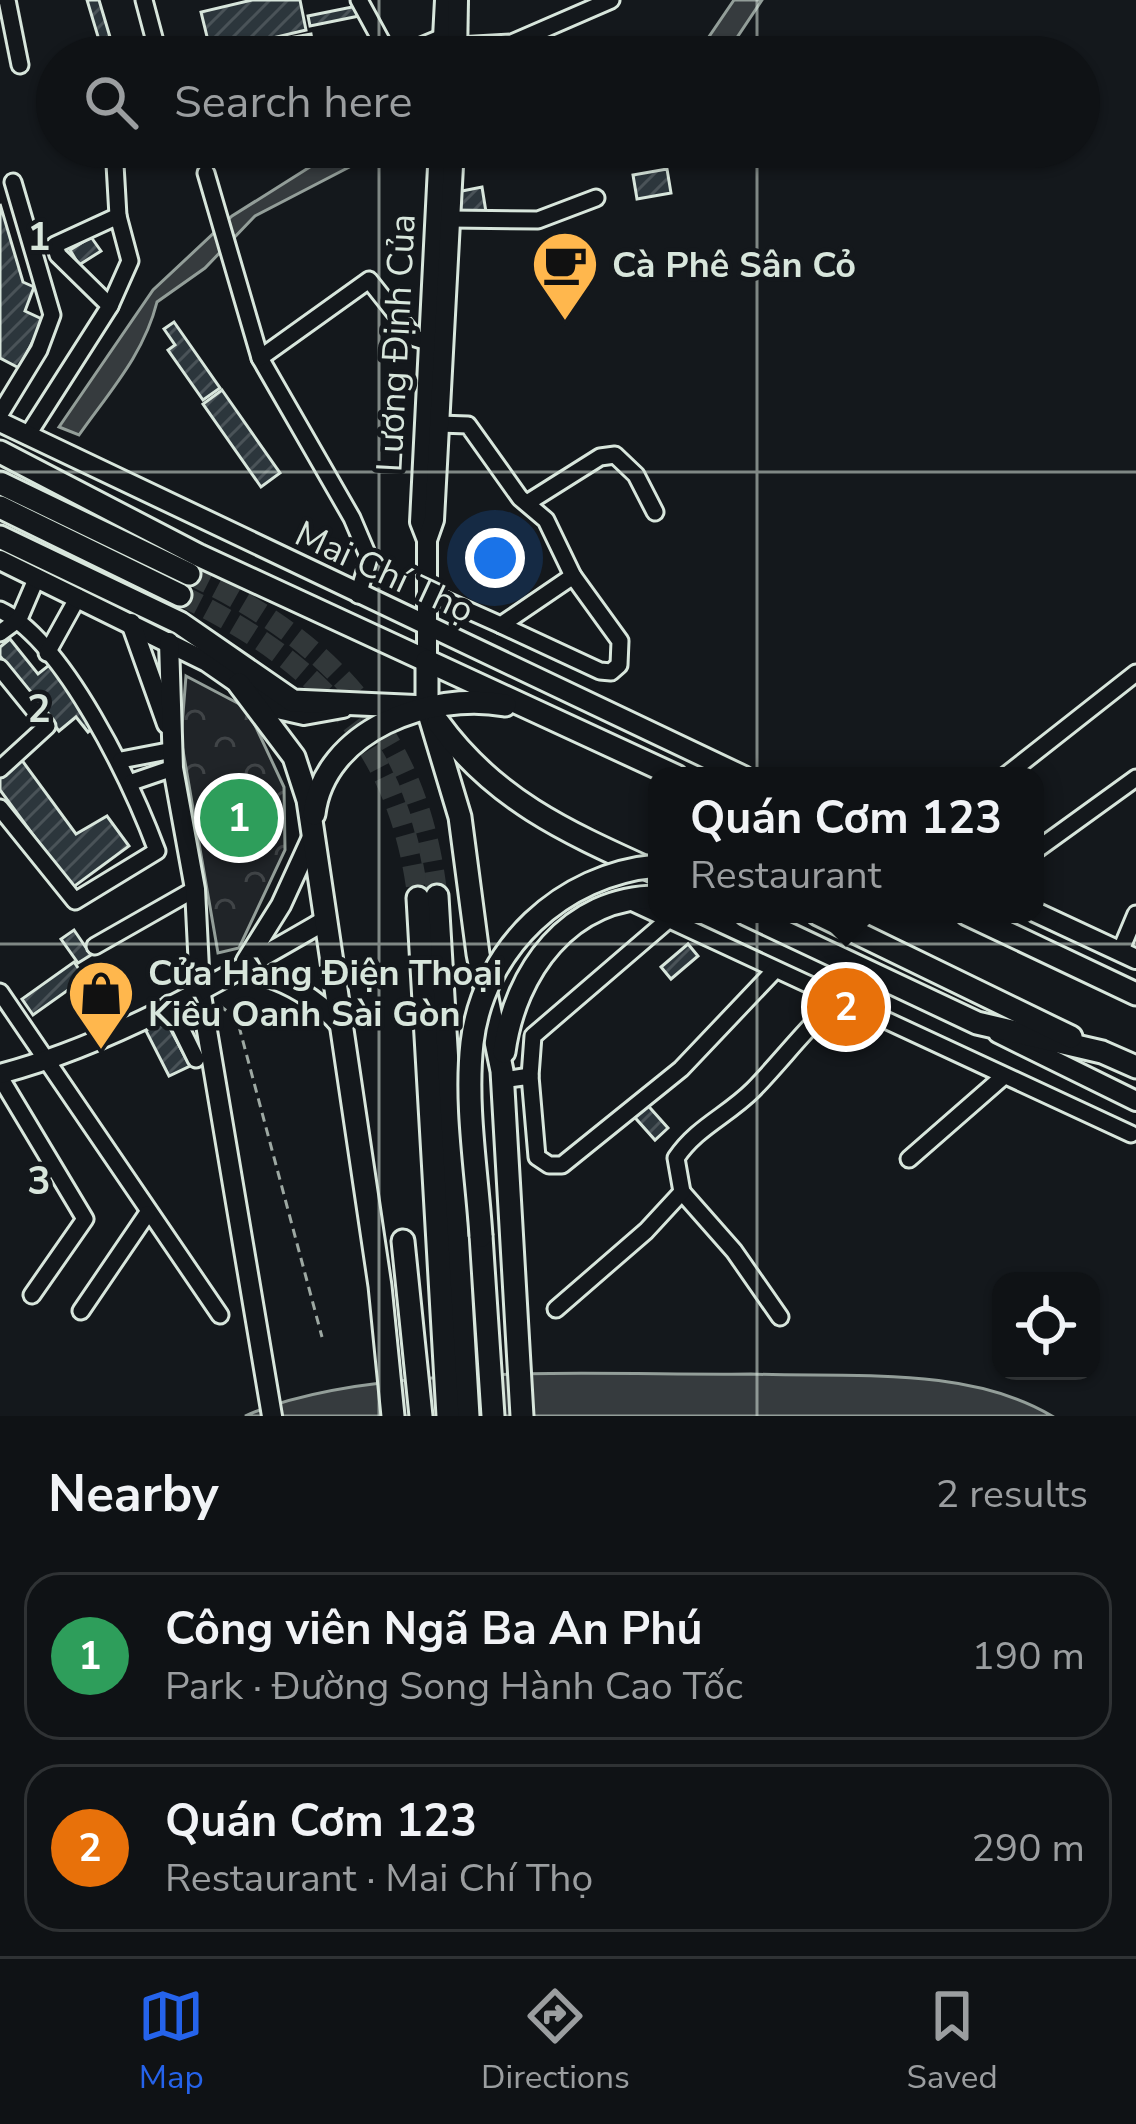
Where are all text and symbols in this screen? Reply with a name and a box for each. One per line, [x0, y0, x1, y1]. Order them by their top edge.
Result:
search box [36, 36, 1100, 168]
icon: search [78, 69, 144, 135]
text: Search here [174, 72, 413, 133]
text: 1 [27, 211, 51, 264]
street label: Lương Định Của [365, 213, 428, 473]
cafe icon: Cà Phê Sân Cỏ [530, 229, 600, 323]
place label: Cà Phê Sân Cỏ [612, 241, 856, 290]
street label: Mai Chí Thọ [287, 510, 482, 635]
your location [465, 528, 525, 588]
text: 2 [27, 683, 51, 736]
popup [648, 767, 1044, 923]
pin: 1 [200, 773, 278, 863]
text: Quán Cơm 123 [690, 788, 1002, 849]
text: Restaurant [690, 849, 881, 902]
place label: Cửa Hàng Điện Thoại Kiều Oanh Sài Gòn [148, 949, 502, 1039]
shop icon: Cửa Hàng Điện Thoại Kiều Oanh Sài Gòn [66, 958, 136, 1052]
pin: 2 [807, 962, 885, 1052]
text: 3 [27, 1155, 51, 1208]
map controls [992, 1272, 1100, 1380]
button: locate [992, 1272, 1100, 1380]
text: Nearby [48, 1459, 219, 1529]
text: 2 results [936, 1468, 1088, 1521]
text: Công viên Ngã Ba An Phú [165, 1599, 703, 1660]
text: 1 [78, 1630, 102, 1683]
text: 190 m [971, 1630, 1085, 1683]
text: Park · Đường Song Hành Cao Tốc [165, 1660, 743, 1713]
text: Quán Cơm 123 [165, 1791, 477, 1852]
text: 2 [78, 1822, 102, 1875]
text: 290 m [971, 1822, 1085, 1875]
text: Restaurant · Mai Chí Thọ [165, 1852, 593, 1905]
tab: Map [138, 1983, 204, 2100]
tab: Directions [481, 1983, 630, 2100]
tab: Saved [906, 1983, 998, 2100]

